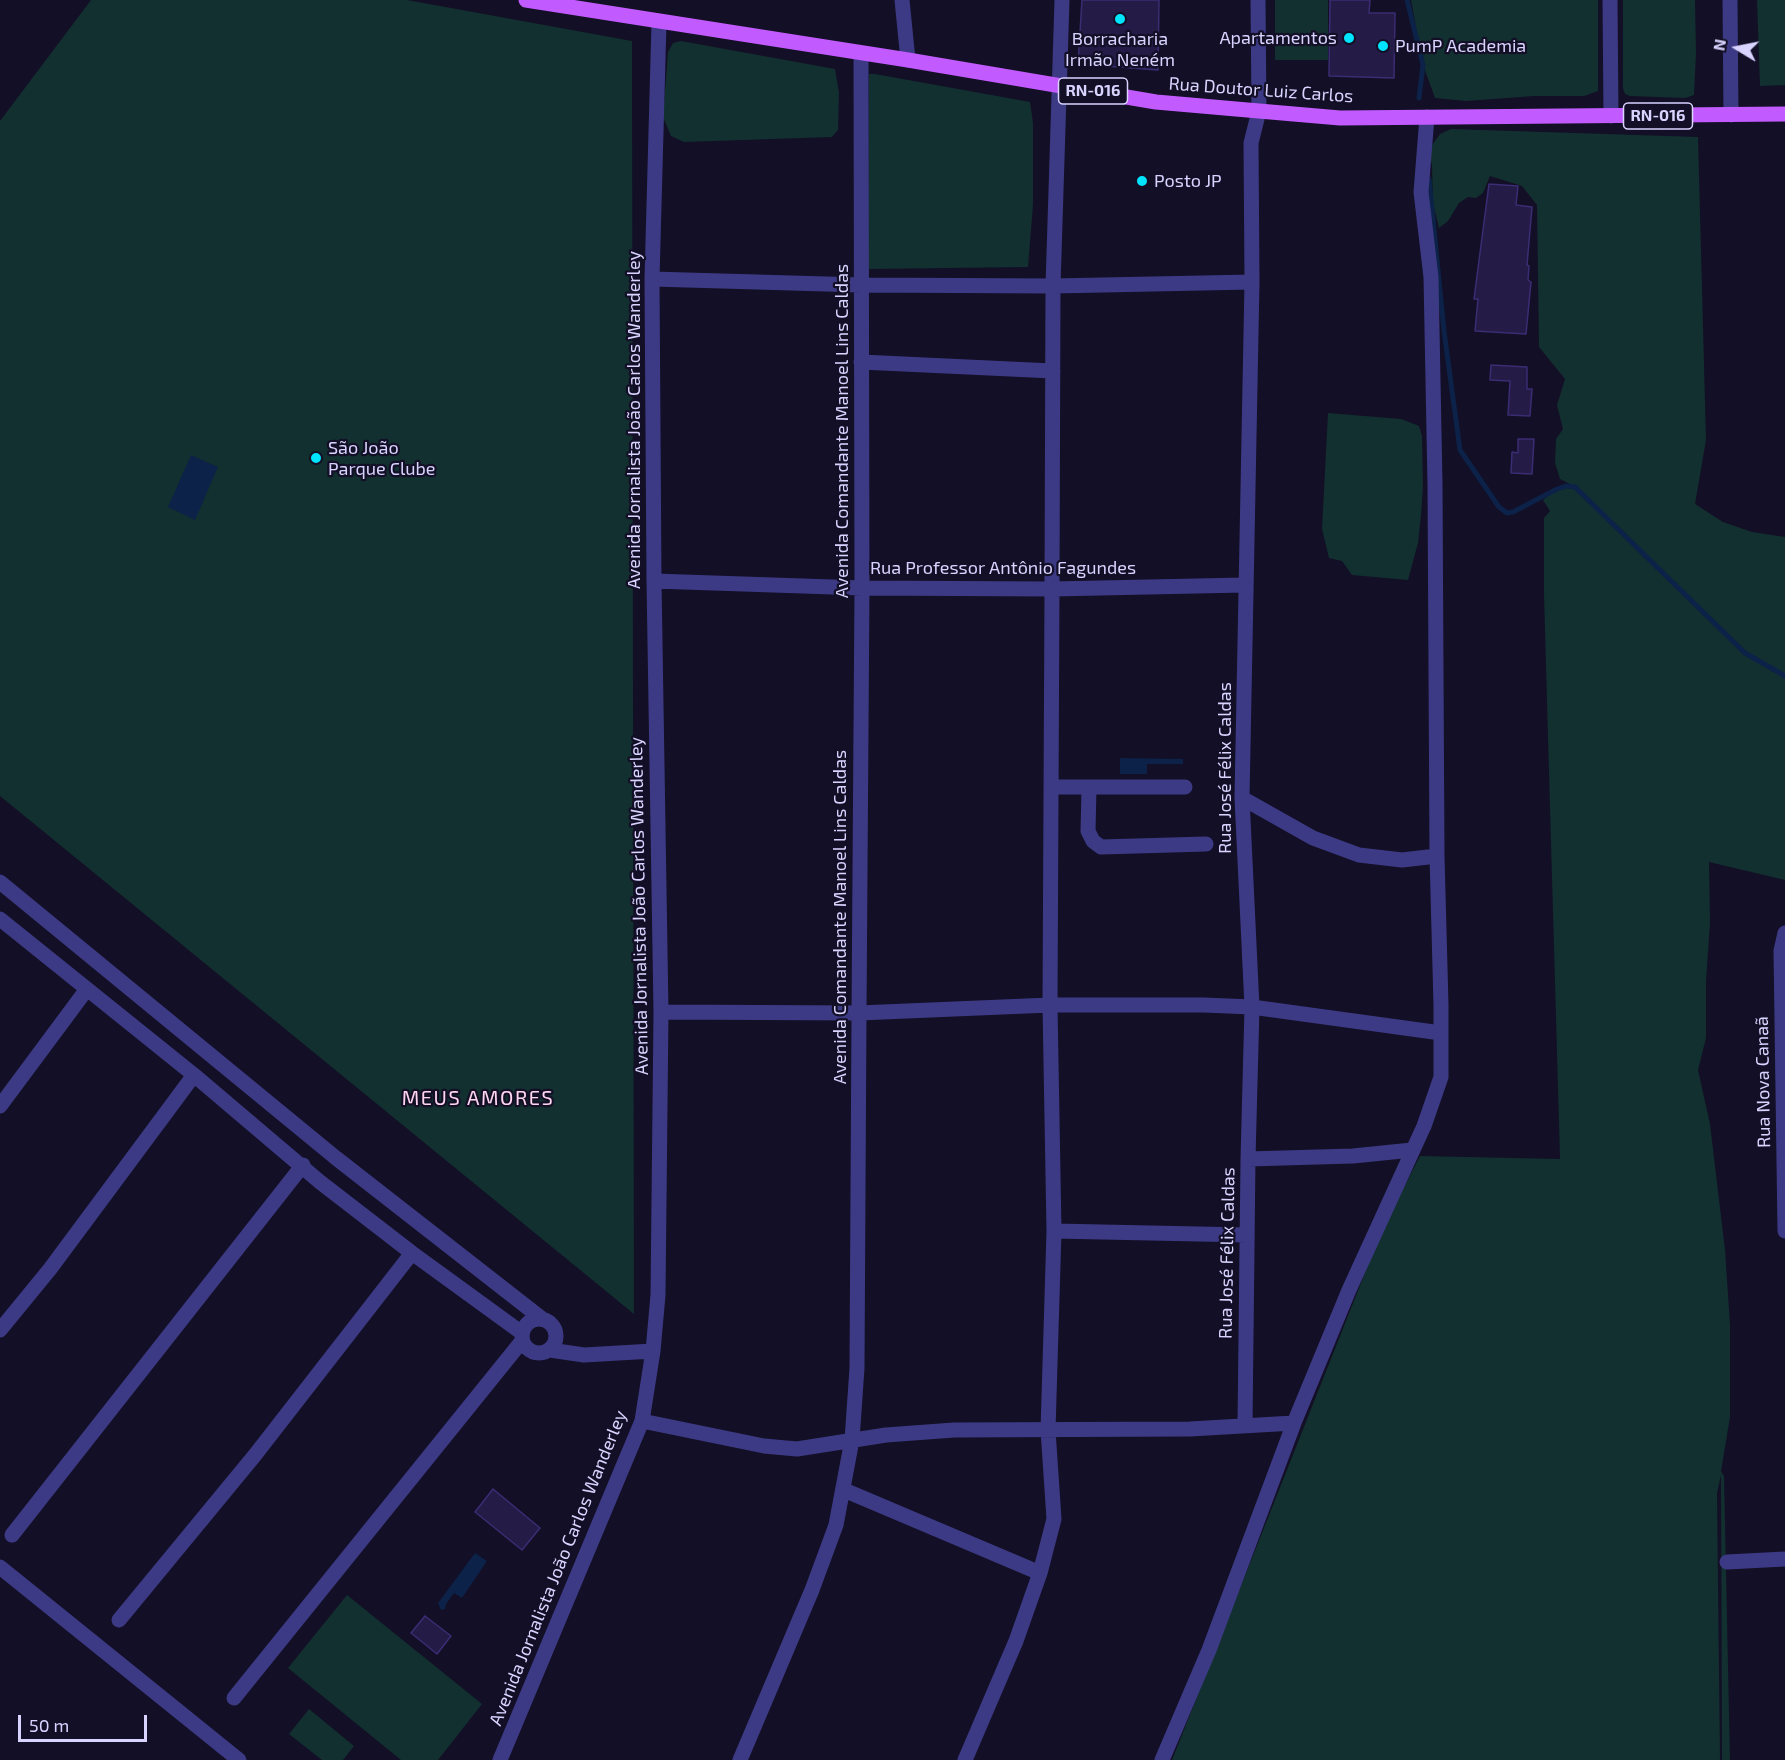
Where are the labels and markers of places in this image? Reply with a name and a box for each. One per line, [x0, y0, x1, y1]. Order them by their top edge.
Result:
marker: Borracharia Irmão Neném [1113, 12, 1127, 26]
place label: Apartamentos [1219, 27, 1337, 49]
place label: Borracharia Irmão Neném [1065, 28, 1175, 70]
marker: Apartamentos [1342, 31, 1356, 45]
place label: PumP Academia [1395, 35, 1526, 57]
marker: PumP Academia [1376, 39, 1390, 53]
place label: Posto JP [1154, 170, 1222, 192]
marker: Posto JP [1135, 174, 1149, 188]
place label: São João Parque Clube [328, 437, 435, 480]
marker: São João Parque Clube [309, 451, 323, 465]

